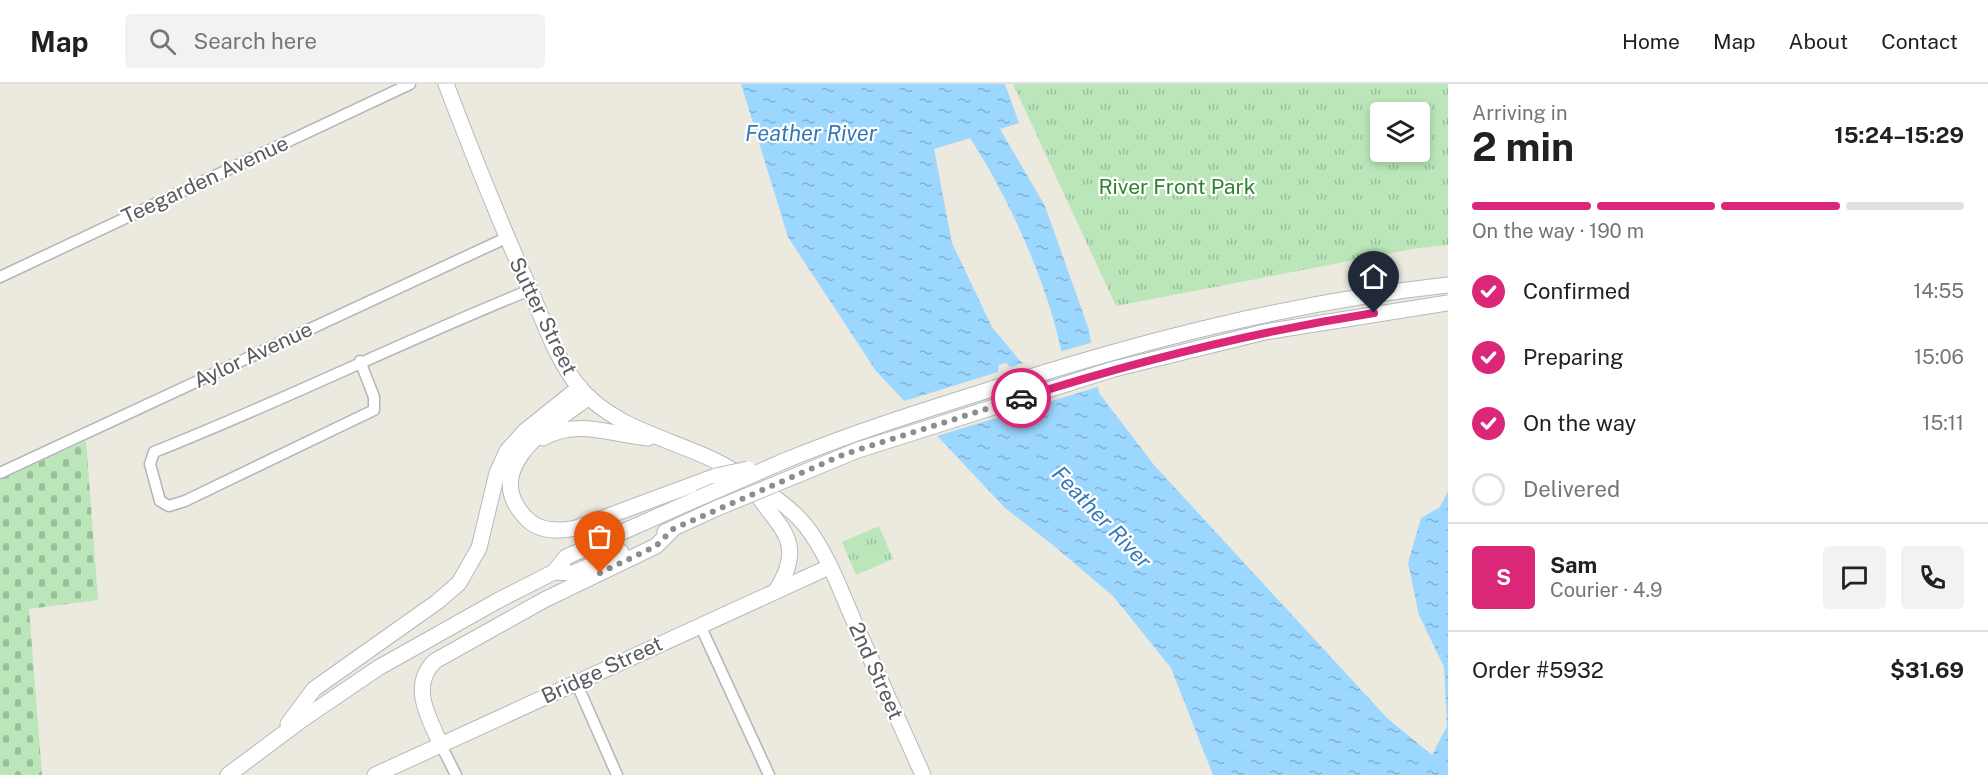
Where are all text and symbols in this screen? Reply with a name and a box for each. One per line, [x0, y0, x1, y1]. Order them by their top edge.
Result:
search box [125, 14, 545, 68]
text: Map [30, 25, 89, 58]
icon: search [146, 25, 179, 58]
text: Search here [194, 28, 317, 54]
text: Home [1622, 29, 1680, 54]
text: Map [1713, 29, 1756, 54]
text: About [1789, 29, 1848, 54]
text: Contact [1881, 29, 1958, 54]
text: Arriving in [1472, 101, 1567, 125]
map controls [1370, 102, 1430, 162]
button: layers [1370, 102, 1430, 162]
water label: Feather River [745, 120, 878, 146]
text: 15:24–15:29 [1834, 122, 1964, 148]
text: 2 min [1472, 124, 1574, 170]
street label: Teegarden Avenue [118, 130, 292, 229]
park label: River Front Park [1099, 174, 1256, 199]
text: On the way · 190 m [1472, 219, 1644, 243]
pin [1348, 251, 1399, 313]
street label: Sutter Street [504, 253, 583, 379]
icon: home [1357, 260, 1390, 293]
icon: check [1472, 275, 1505, 308]
text: Confirmed [1523, 278, 1630, 304]
text: 14:55 [1913, 279, 1964, 303]
street label: Aylor Avenue [189, 316, 316, 393]
icon: check [1472, 341, 1505, 374]
text: Preparing [1523, 344, 1624, 370]
text: 15:06 [1914, 345, 1964, 369]
courier [991, 368, 1051, 428]
icon: car [1005, 382, 1038, 415]
icon: check [1472, 407, 1505, 440]
text: On the way [1523, 410, 1636, 436]
text: 15:11 [1922, 411, 1964, 435]
water label: Feather River [1047, 461, 1158, 574]
text: Delivered [1523, 476, 1620, 502]
pin [574, 511, 625, 573]
icon: bag [583, 520, 616, 553]
button: chat [1823, 546, 1886, 609]
button: phone [1901, 546, 1964, 609]
text: Sam [1550, 552, 1597, 578]
text: S [1496, 564, 1511, 590]
text: Courier · 4.9 [1550, 578, 1662, 602]
street label: 2nd Street [844, 618, 909, 723]
street label: Bridge Street [537, 631, 666, 709]
text: Order #5932 [1472, 657, 1604, 683]
text: $31.69 [1890, 657, 1964, 683]

